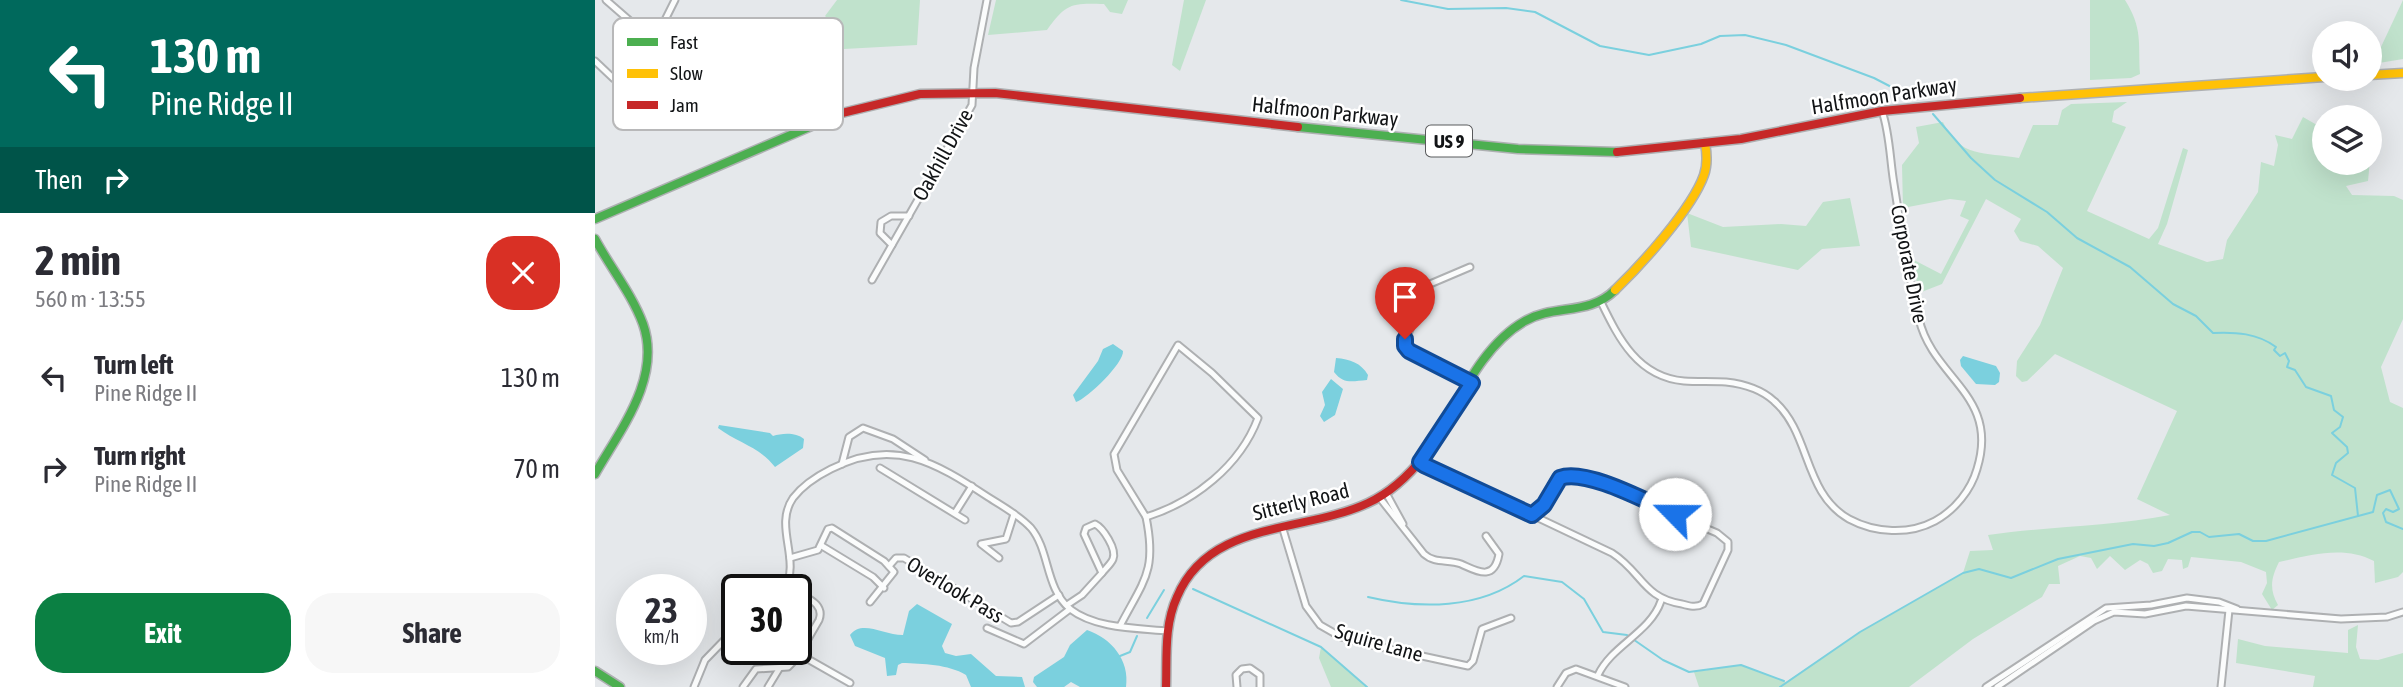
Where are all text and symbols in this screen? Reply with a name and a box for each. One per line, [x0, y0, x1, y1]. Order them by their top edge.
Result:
legend [613, 18, 843, 130]
map controls [2312, 21, 2382, 175]
button: sound [2312, 21, 2382, 91]
text: 130 m [150, 27, 261, 83]
icon: left [35, 28, 126, 119]
text: Fast [670, 31, 698, 53]
text: Slow [670, 62, 704, 84]
street label: Halfmoon Parkway [1809, 72, 1959, 118]
text: Pine Ridge II [150, 85, 294, 122]
street label: Halfmoon Parkway [1251, 91, 1400, 131]
text: Jam [670, 94, 699, 116]
street label: Oakhill Drive [907, 105, 977, 205]
button: layers [2312, 105, 2382, 175]
road number: US 9 [1426, 125, 1472, 156]
icon: right [97, 161, 135, 199]
text: Then [35, 165, 83, 195]
street label: Corporate Drive [1887, 203, 1933, 325]
text: 2 min [35, 236, 121, 284]
button: close [486, 236, 560, 310]
pin [1375, 267, 1435, 339]
icon: arrive [1386, 278, 1424, 316]
text: 560 m · 13:55 [35, 286, 146, 312]
text: Turn left [94, 350, 174, 380]
icon: left [35, 359, 73, 397]
text: 130 m [501, 363, 560, 393]
text: Pine Ridge II [94, 380, 197, 406]
text: Turn right [94, 441, 185, 471]
icon: right [35, 450, 73, 488]
text: 70 m [513, 454, 560, 484]
text: Pine Ridge II [94, 471, 197, 497]
position arrow [1638, 477, 1712, 551]
street label: Sitterly Road [1250, 478, 1351, 525]
street label: Overlook Pass [903, 551, 1008, 627]
speed limit sign: 30 [721, 574, 812, 665]
text: 23 [645, 590, 678, 630]
button: Exit [35, 593, 291, 673]
button: Share [305, 593, 560, 673]
street label: Squire Lane [1333, 618, 1426, 666]
text: km/h [644, 626, 679, 647]

